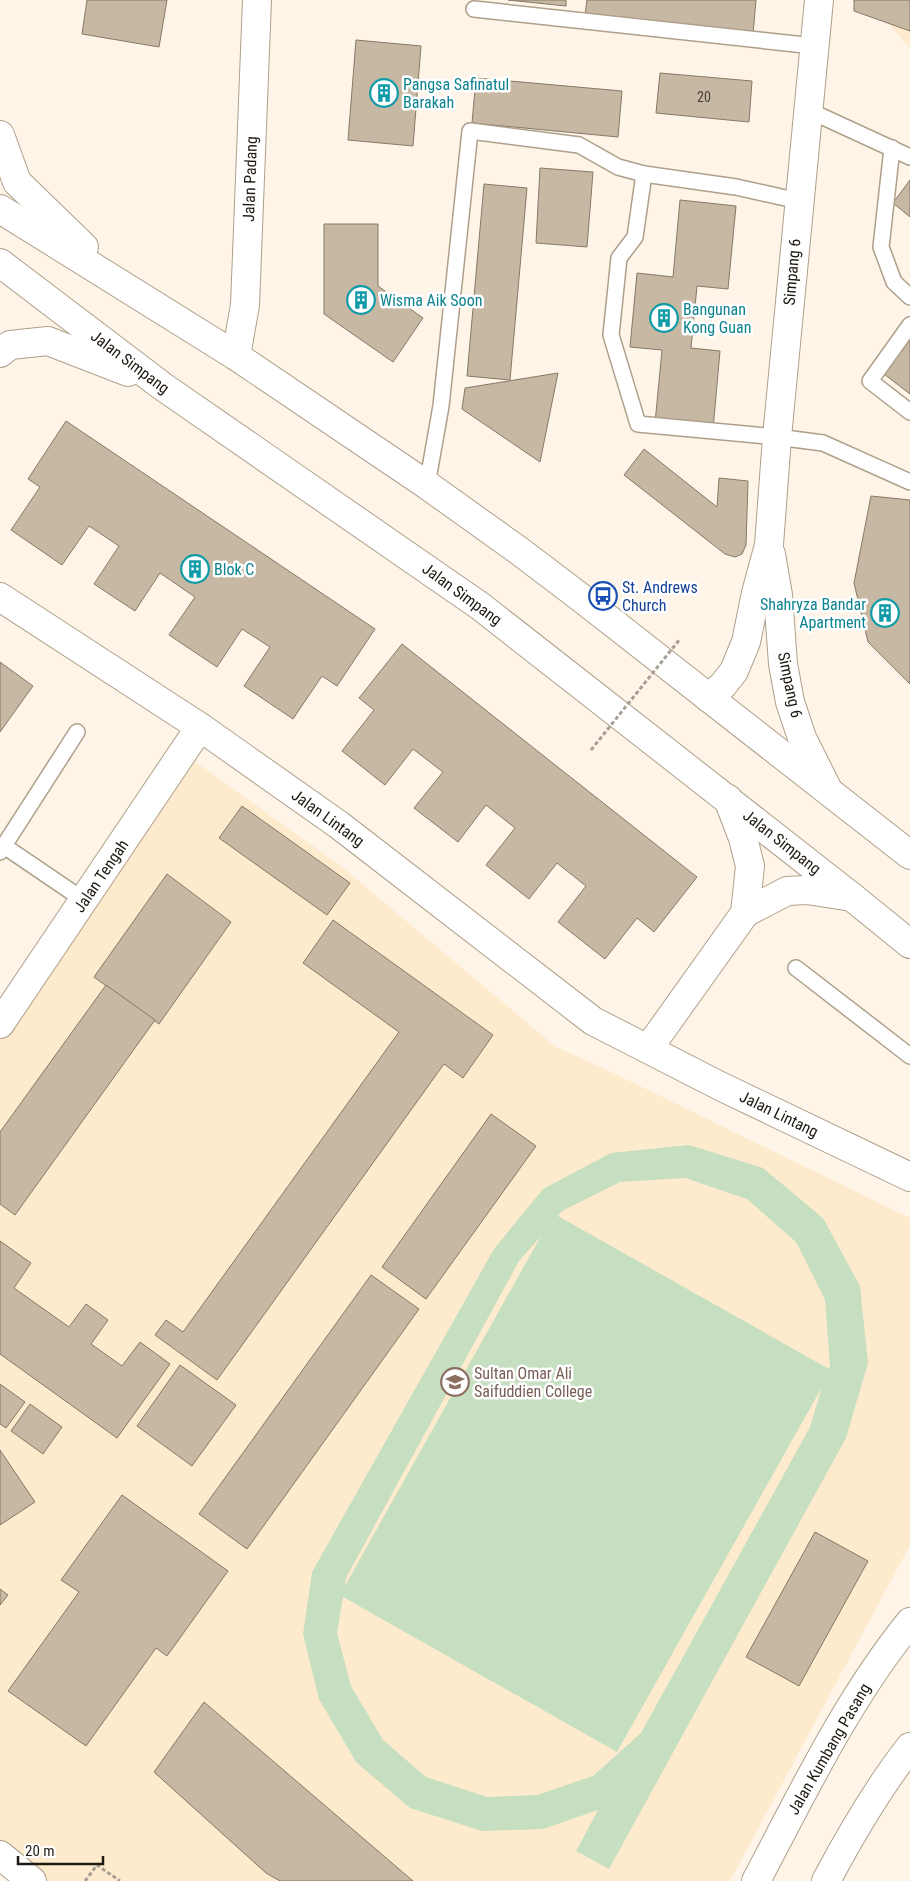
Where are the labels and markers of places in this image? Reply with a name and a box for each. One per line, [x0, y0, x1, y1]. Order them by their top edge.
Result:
place label: Pangsa Safinatul Barakah [403, 75, 509, 112]
building icon: Pangsa Safinatul Barakah [369, 78, 399, 108]
building icon: Wisma Aik Soon [346, 285, 376, 315]
place label: Wisma Aik Soon [380, 291, 482, 310]
place label: Bangunan Kong Guan [683, 300, 751, 337]
building icon: Bangunan Kong Guan [649, 303, 679, 333]
building icon: Blok C [180, 554, 210, 584]
place label: Blok C [214, 560, 254, 579]
place label: St. Andrews Church [622, 578, 698, 615]
bus stop icon: St. Andrews Church [588, 581, 618, 611]
place label: Shahryza Bandar Apartment [760, 595, 866, 632]
building icon: Shahryza Bandar Apartment [870, 598, 900, 628]
place label: Sultan Omar Ali Saifuddien College [474, 1364, 592, 1401]
school or university icon: Sultan Omar Ali Saifuddien College [440, 1367, 470, 1397]

